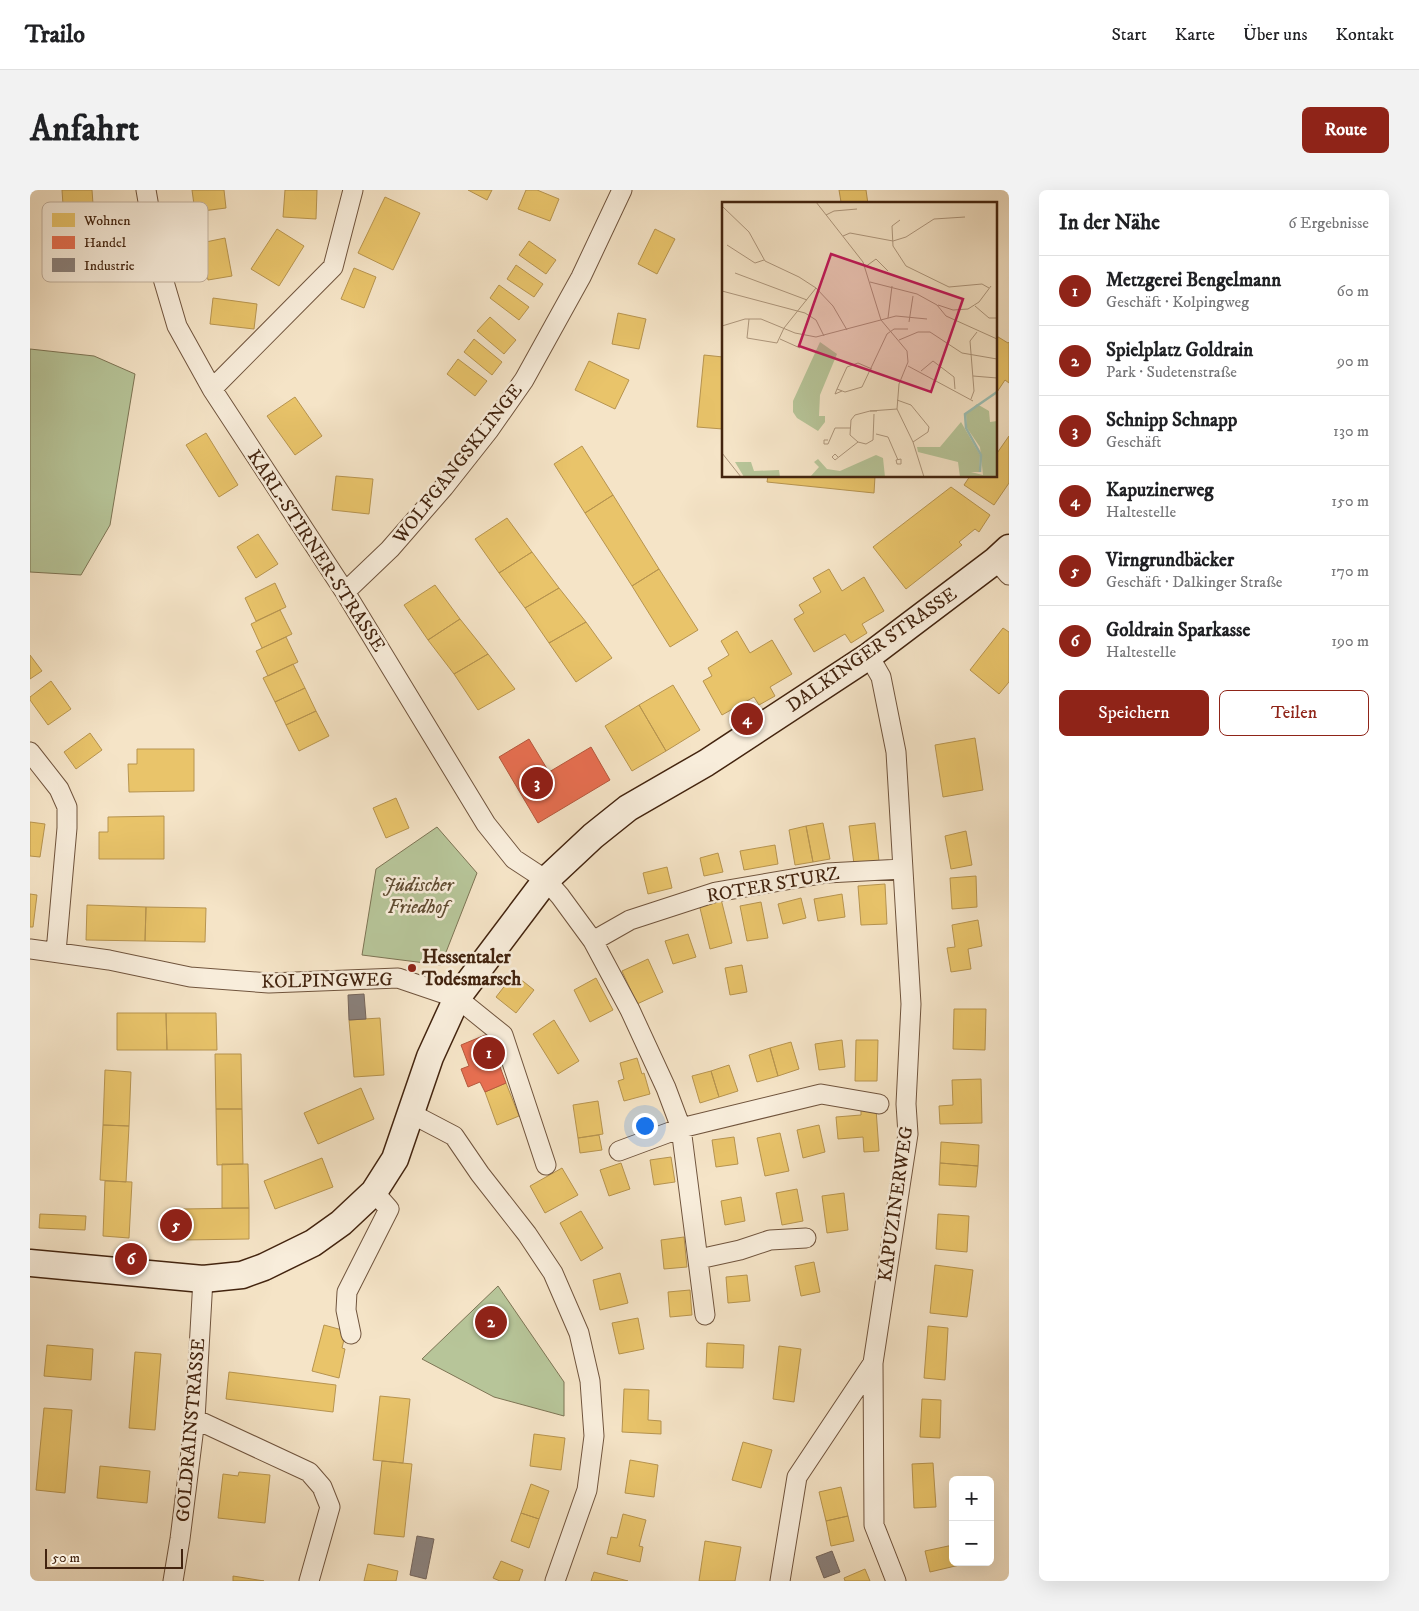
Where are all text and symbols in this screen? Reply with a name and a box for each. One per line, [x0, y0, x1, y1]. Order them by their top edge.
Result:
text: Trailo [25, 20, 85, 50]
text: Start [1111, 24, 1147, 46]
text: Karte [1175, 24, 1215, 46]
text: Über uns [1243, 24, 1307, 46]
text: Kontakt [1335, 24, 1394, 46]
button: Route [1302, 107, 1389, 153]
text: Anfahrt [30, 108, 139, 152]
legend [42, 202, 208, 282]
inset map [722, 202, 996, 478]
text: In der Nähe [1059, 210, 1160, 236]
text: Wohnen [83, 212, 131, 230]
text: 6 Ergebnisse [1288, 213, 1369, 233]
text: Handel [84, 234, 127, 252]
text: Industrie [84, 257, 135, 275]
text: Metzgerei Bengelmann [1106, 269, 1281, 292]
text: 1 [1072, 281, 1078, 301]
text: 60 m [1337, 281, 1369, 301]
text: Geschäft · Kolpingweg [1106, 292, 1249, 312]
text: Spielplatz Goldrain [1106, 339, 1253, 362]
text: 2 [1071, 351, 1079, 371]
text: 90 m [1337, 351, 1369, 371]
text: Park · Sudetenstraße [1106, 362, 1237, 382]
street label: WOLFGANGSKLINGE [388, 379, 528, 549]
text: Schnipp Schnapp [1106, 409, 1237, 432]
text: 3 [1072, 421, 1078, 441]
text: 130 m [1333, 421, 1369, 441]
text: Geschäft [1106, 432, 1161, 452]
street label: KARL-STIRNER-STRASSE [242, 446, 390, 656]
text: Kapuzinerweg [1106, 479, 1214, 502]
text: 4 [1070, 491, 1080, 511]
text: 150 m [1331, 491, 1369, 511]
text: Haltestelle [1106, 502, 1176, 522]
text: Virngrundbäcker [1106, 549, 1234, 572]
text: 5 [1071, 561, 1079, 581]
text: 170 m [1331, 561, 1369, 581]
text: Geschäft · Dalkinger Straße [1106, 572, 1282, 592]
street label: DALKINGER STRASSE [783, 583, 961, 717]
text: Goldrain Sparkasse [1106, 619, 1250, 642]
text: 6 [1071, 631, 1079, 651]
text: 190 m [1331, 631, 1369, 651]
text: Haltestelle [1106, 642, 1176, 662]
button: Speichern [1059, 690, 1209, 736]
button: Teilen [1219, 690, 1369, 736]
pin: 4 [731, 700, 763, 738]
pin: 3 [521, 764, 553, 802]
street label: ROTER STURZ [705, 862, 841, 908]
park label: Jüdischer Friedhof [383, 874, 455, 919]
place label: Hessentaler Todesmarsch [421, 946, 522, 991]
marker: Hessentaler Todesmarsch [406, 962, 418, 974]
street label: KOLPINGWEG [261, 968, 393, 994]
pin: 1 [473, 1034, 505, 1072]
your location [632, 1113, 658, 1139]
street label: KAPUZINERWEG [874, 1125, 918, 1283]
pin: 5 [160, 1206, 192, 1244]
pin: 6 [115, 1240, 147, 1278]
pin: 2 [475, 1303, 507, 1341]
street label: GOLDRAINSTRASSE [171, 1337, 211, 1523]
map controls [949, 1476, 994, 1566]
button: + [949, 1476, 994, 1521]
button: − [949, 1521, 994, 1566]
scale bar [45, 1546, 182, 1569]
text: 50 m [52, 1549, 80, 1567]

